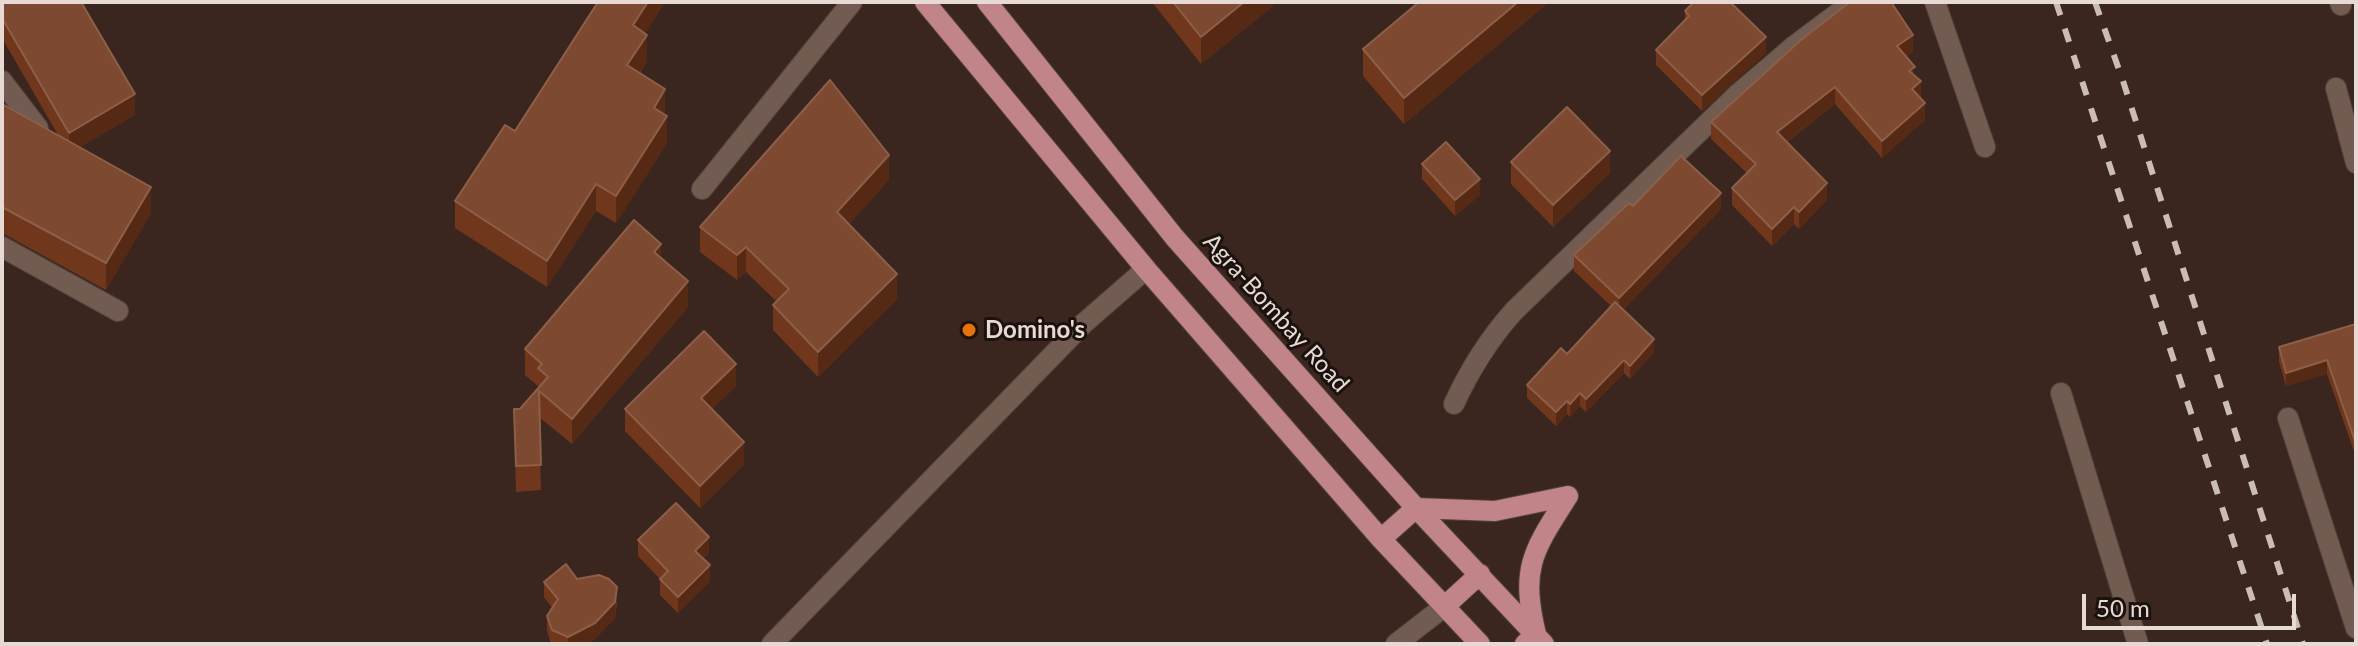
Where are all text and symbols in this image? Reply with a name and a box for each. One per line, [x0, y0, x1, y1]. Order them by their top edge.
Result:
street label: Agra-Bombay Road [1197, 228, 1355, 398]
place label: Domino's [985, 316, 1085, 344]
marker: Domino's [960, 321, 978, 339]
scale bar [2086, 578, 2300, 628]
text: 50 m [2096, 593, 2150, 622]

